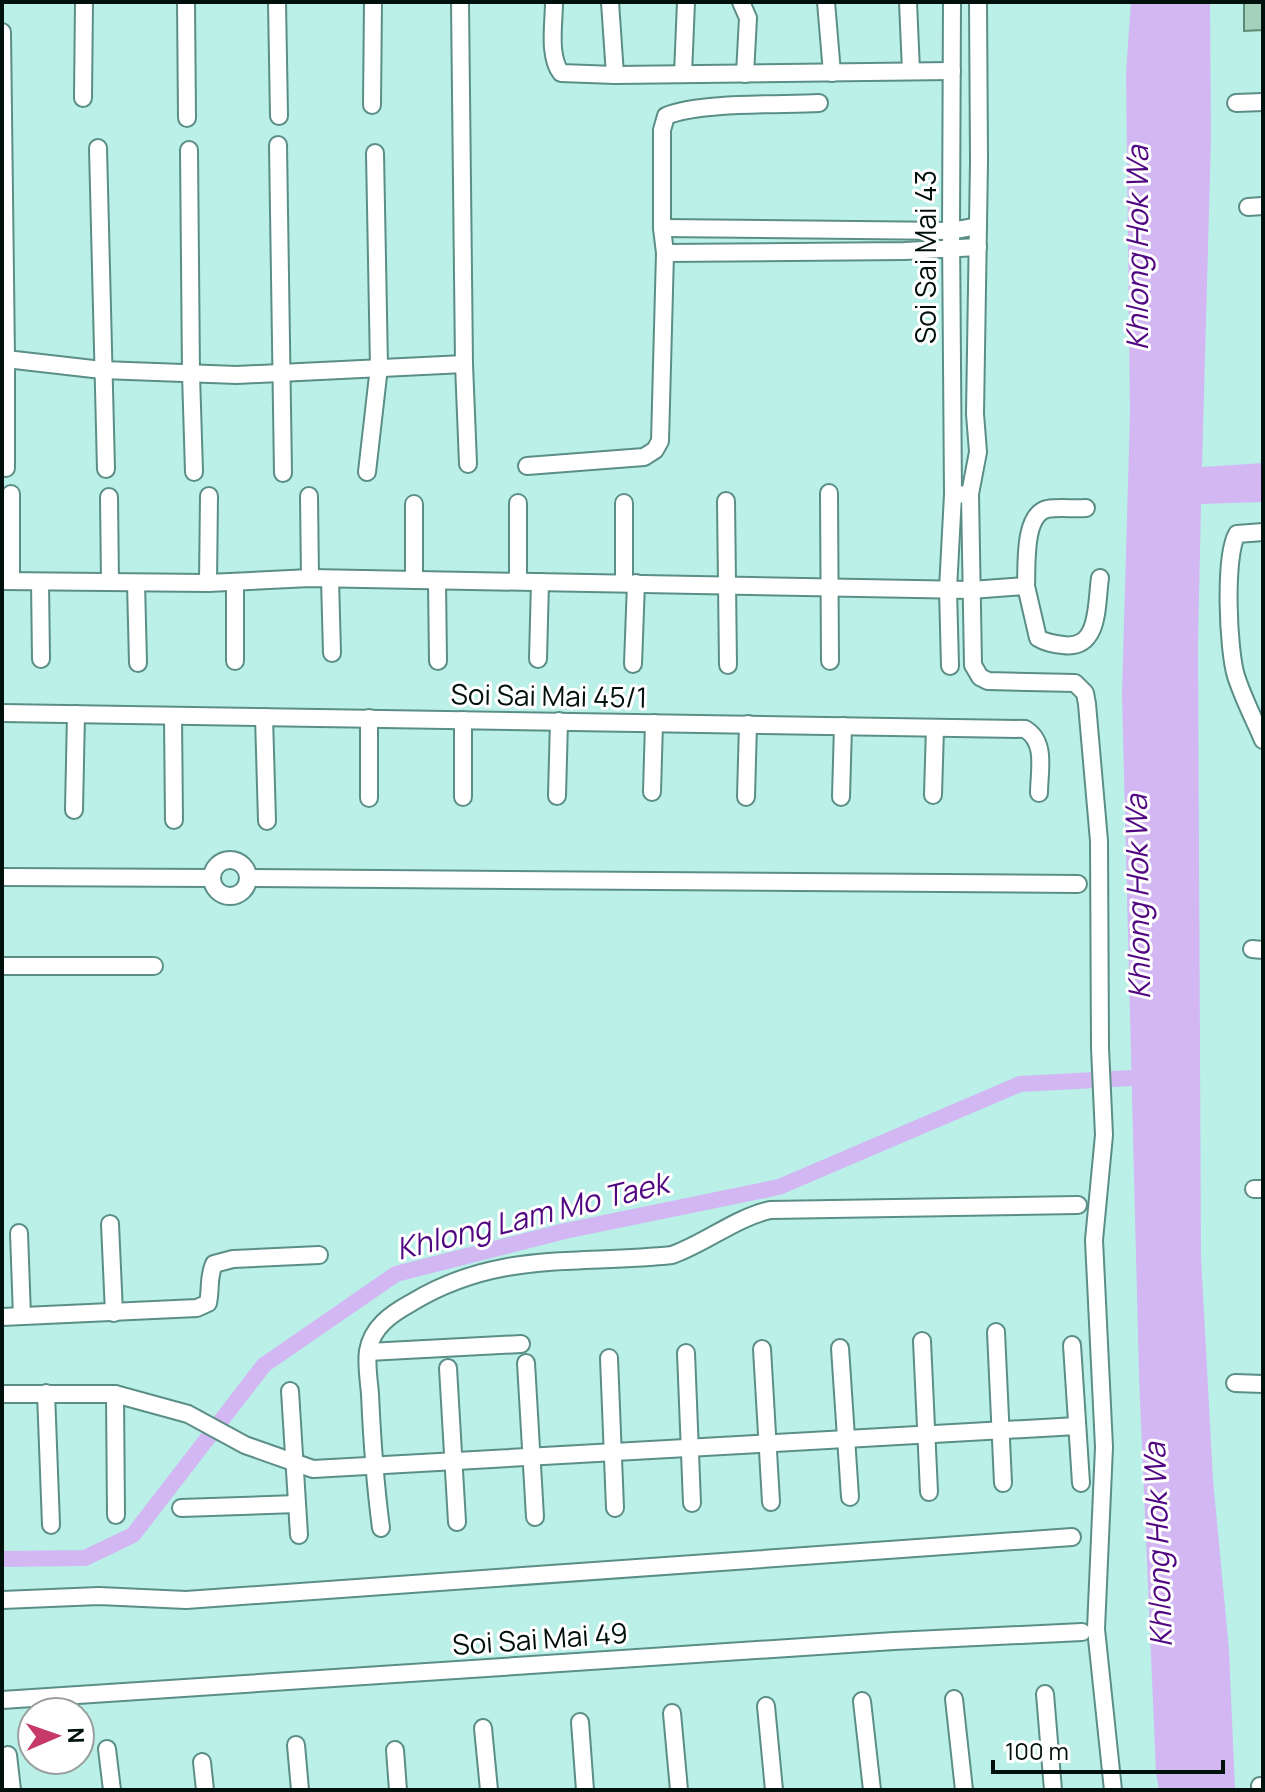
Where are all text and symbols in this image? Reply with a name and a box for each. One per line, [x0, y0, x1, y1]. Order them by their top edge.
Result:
water label: Khlong Hok Wa [1116, 144, 1157, 350]
street label: Soi Sai Mai 43 [906, 170, 944, 344]
street label: Soi Sai Mai 45/1 [450, 674, 648, 716]
water label: Khlong Hok Wa [1115, 793, 1159, 1000]
water label: Khlong Lam Mo Taek [392, 1160, 676, 1269]
water label: Khlong Hok Wa [1133, 1441, 1181, 1648]
street label: Soi Sai Mai 49 [451, 1613, 629, 1663]
north arrow [16, 1696, 96, 1776]
scale bar [993, 1724, 1223, 1774]
text: N [61, 1727, 91, 1744]
text: 100 m [1005, 1734, 1069, 1767]

